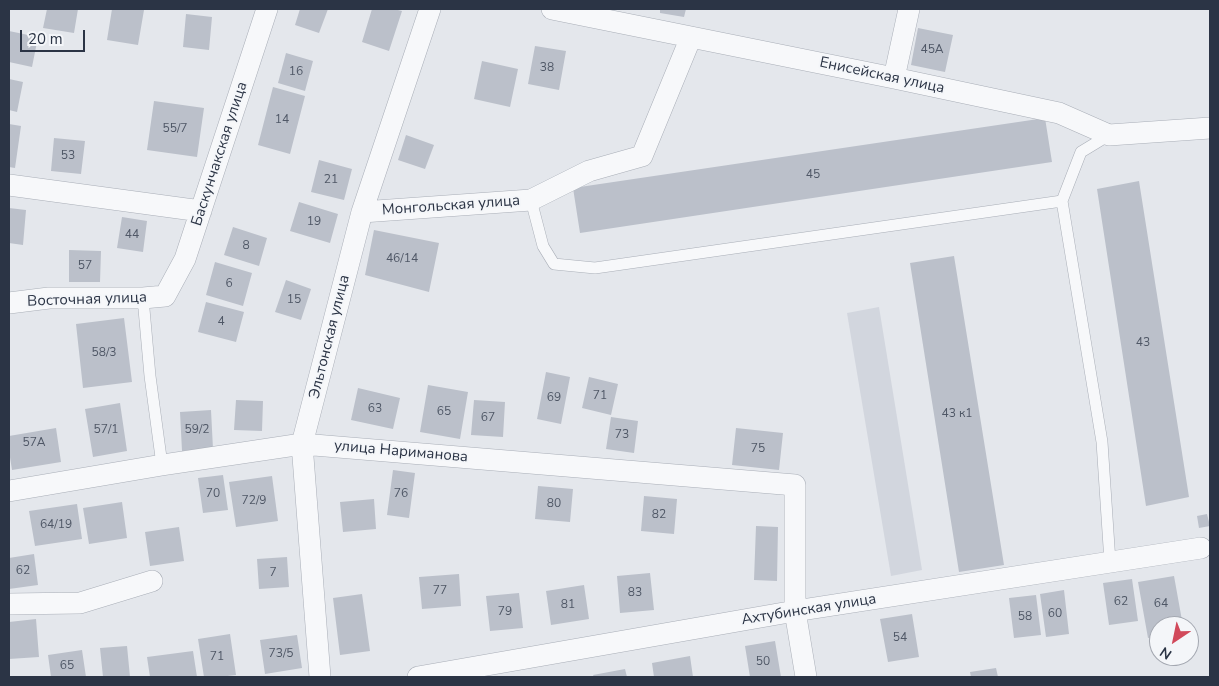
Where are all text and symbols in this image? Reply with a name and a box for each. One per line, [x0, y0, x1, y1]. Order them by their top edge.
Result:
scale bar [22, 20, 88, 52]
text: 20 m [28, 29, 63, 49]
house number: 45А [920, 43, 944, 57]
street label: Енисейская улица [818, 54, 946, 98]
house number: 38 [540, 61, 554, 75]
house number: 16 [289, 65, 303, 79]
street label: Баскунчакская улица [188, 80, 252, 228]
house number: 14 [275, 113, 289, 127]
house number: 55/7 [163, 122, 187, 136]
house number: 53 [61, 149, 75, 163]
house number: 45 [806, 168, 820, 182]
house number: 21 [324, 173, 338, 187]
street label: Монгольская улица [381, 192, 521, 220]
house number: 19 [307, 215, 321, 229]
house number: 44 [125, 228, 139, 242]
house number: 8 [242, 239, 250, 253]
house number: 46/14 [386, 252, 418, 266]
house number: 57 [78, 259, 92, 273]
street label: Эльтонская улица [306, 273, 354, 401]
house number: 6 [225, 277, 233, 291]
street label: Восточная улица [27, 289, 147, 311]
house number: 15 [287, 293, 301, 307]
house number: 4 [217, 315, 225, 329]
house number: 43 [1136, 336, 1150, 350]
house number: 58/3 [92, 346, 116, 360]
house number: 71 [593, 389, 607, 403]
house number: 69 [547, 391, 561, 405]
house number: 63 [368, 402, 382, 416]
house number: 65 [437, 405, 451, 419]
house number: 43 к1 [942, 407, 972, 421]
house number: 67 [481, 411, 495, 425]
house number: 57/1 [94, 423, 118, 437]
house number: 59/2 [185, 423, 209, 437]
house number: 73 [615, 428, 629, 442]
house number: 57А [22, 436, 46, 450]
street label: улица Нариманова [333, 437, 469, 467]
house number: 75 [751, 442, 765, 456]
house number: 70 [206, 487, 220, 501]
house number: 76 [394, 487, 408, 501]
house number: 72/9 [242, 494, 266, 508]
house number: 80 [547, 497, 561, 511]
house number: 82 [652, 508, 666, 522]
house number: 64/19 [40, 518, 72, 532]
house number: 62 [16, 564, 30, 578]
house number: 7 [269, 566, 277, 580]
house number: 77 [433, 584, 447, 598]
house number: 83 [628, 586, 642, 600]
street label: Ахтубинская улица [740, 590, 878, 630]
house number: 62 [1114, 595, 1128, 609]
house number: 64 [1154, 597, 1168, 611]
house number: 81 [561, 598, 575, 612]
house number: 79 [498, 605, 512, 619]
house number: 60 [1048, 607, 1062, 621]
house number: 58 [1018, 610, 1032, 624]
north arrow [1149, 616, 1199, 666]
house number: 54 [893, 631, 907, 645]
text: N [1156, 642, 1176, 664]
house number: 73/5 [269, 647, 293, 661]
house number: 71 [210, 650, 224, 664]
house number: 50 [756, 655, 770, 669]
house number: 65 [60, 659, 74, 673]

